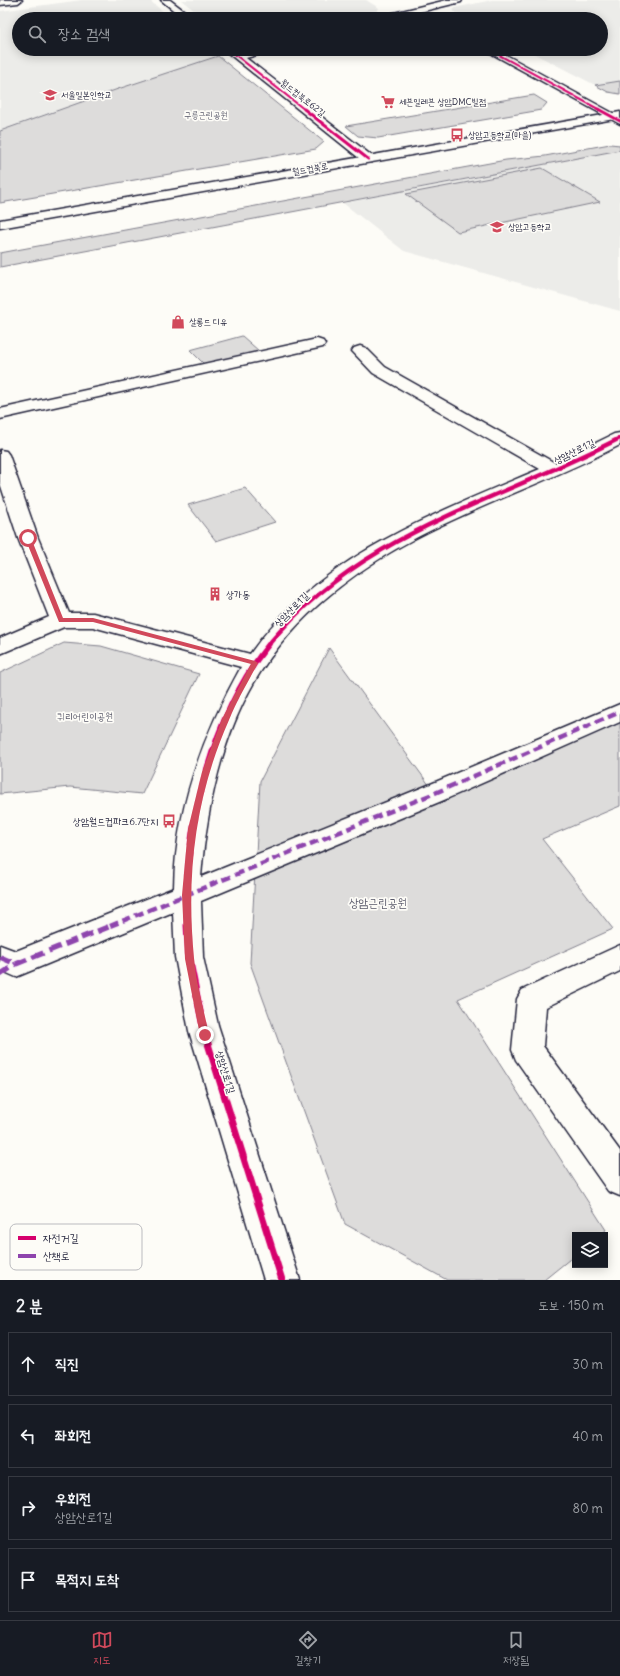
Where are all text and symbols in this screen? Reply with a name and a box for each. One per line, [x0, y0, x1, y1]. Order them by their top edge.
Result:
search box [12, 12, 608, 56]
icon: search [26, 23, 48, 45]
text: 장소 검색 [58, 24, 110, 43]
street label: 월드컵북로62길 [279, 77, 328, 119]
school or university icon: 서울일본인학교 [42, 87, 58, 103]
place label: 서울일본인학교 [61, 89, 112, 100]
supermarket icon: 세븐일레븐 상암DMC빌점 [380, 94, 396, 110]
place label: 세븐일레븐 상암DMC빌점 [399, 96, 487, 107]
park label: 구릉근린공원 [184, 109, 228, 120]
bus stop icon: 상암고등학교(마을) [449, 127, 465, 143]
place label: 상암고등학교(마을) [468, 129, 532, 140]
street label: 월드컵북로 [291, 160, 329, 177]
school or university icon: 상암고등학교 [489, 219, 505, 235]
place label: 상암고등학교 [508, 221, 551, 232]
shop icon: 살롱드 디유 [170, 314, 186, 330]
place label: 살롱드 디유 [189, 316, 227, 327]
street label: 상암산로1길 [551, 436, 597, 467]
route start [19, 529, 37, 547]
building icon: 상가동 [207, 586, 223, 602]
place label: 상가동 [226, 588, 250, 601]
street label: 상암산로1길 [271, 589, 312, 630]
park label: 귀리어린이공원 [57, 710, 113, 723]
bus stop icon: 상암월드컵파크6.7단지 [161, 813, 177, 829]
place label: 상암월드컵파크6.7단지 [73, 815, 158, 828]
park label: 상암근린공원 [349, 895, 407, 910]
route end [196, 1026, 214, 1044]
street label: 상암산로1길 [213, 1049, 238, 1095]
legend [10, 1224, 142, 1270]
text: 자전거길 [43, 1231, 79, 1245]
map controls [572, 1232, 608, 1268]
button: layers [572, 1232, 608, 1268]
text: 산책로 [43, 1249, 70, 1263]
text: 2 분 [16, 1295, 43, 1317]
text: 도보 · 150 m [538, 1297, 604, 1314]
icon: ahead [17, 1353, 39, 1375]
text: 직진 [55, 1354, 79, 1373]
text: 30 m [573, 1356, 603, 1373]
icon: left [17, 1425, 39, 1447]
text: 좌회전 [55, 1426, 91, 1445]
text: 40 m [572, 1428, 603, 1445]
text: 우회전 [55, 1489, 91, 1508]
icon: right [17, 1497, 39, 1519]
text: 80 m [572, 1500, 603, 1517]
text: 상암산로1길 [55, 1509, 112, 1526]
icon: arrive [17, 1569, 39, 1591]
text: 목적지 도착 [55, 1570, 119, 1589]
tab: 지도 [91, 1629, 113, 1668]
tab: 길찾기 [294, 1629, 321, 1668]
tab: 저장됨 [503, 1629, 529, 1668]

